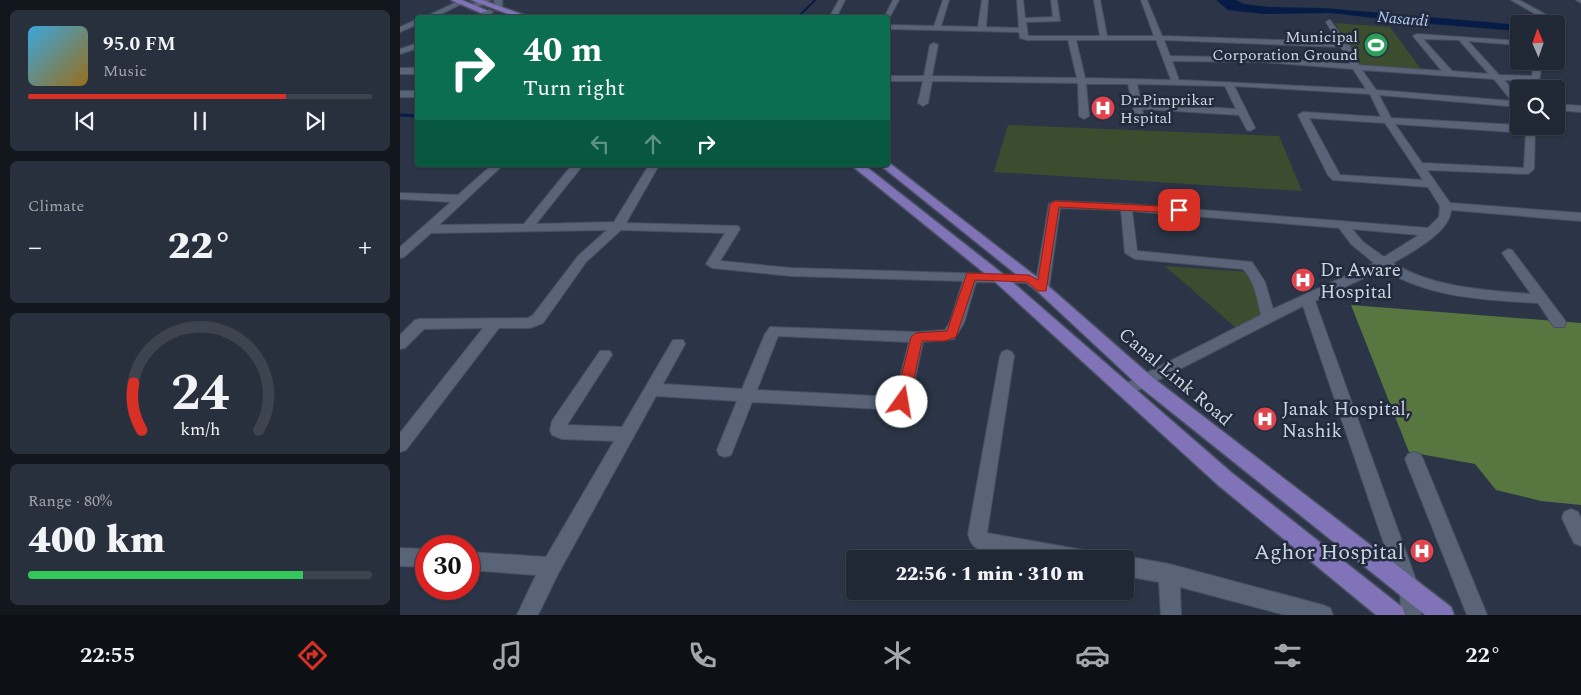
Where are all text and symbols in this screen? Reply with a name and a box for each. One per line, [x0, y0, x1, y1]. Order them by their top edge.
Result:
water label: Nasardi [1376, 5, 1430, 33]
north arrow [1510, 15, 1565, 70]
map controls [1510, 15, 1565, 135]
text: 40 m [523, 24, 603, 77]
place label: Municipal Corporation Ground [1212, 25, 1358, 67]
text: 95.0 FM [103, 30, 176, 59]
sports icon: Municipal Corporation Ground [1363, 32, 1389, 58]
icon: right [440, 35, 505, 100]
text: Music [103, 59, 147, 83]
text: Turn right [523, 72, 625, 105]
button: search [1510, 80, 1565, 135]
place label: Dr.Pimprikar Hspital [1120, 88, 1214, 130]
hospital icon: Dr.Pimprikar Hspital [1090, 95, 1116, 121]
icon: previous [71, 107, 99, 135]
icon: pause [186, 107, 214, 135]
icon: next [301, 107, 329, 135]
icon: left [586, 130, 614, 158]
icon: ahead [639, 130, 667, 158]
icon: right [692, 130, 720, 158]
pin [1158, 189, 1200, 231]
text: Climate [28, 194, 84, 218]
icon: arrive [1165, 196, 1193, 224]
text: 22° [168, 218, 232, 276]
text: − [28, 226, 42, 269]
text: + [358, 226, 372, 269]
place label: Dr Aware Hospital [1320, 256, 1401, 307]
hospital icon: Dr Aware Hospital [1290, 267, 1316, 293]
street label: Canal Link Road [1112, 321, 1238, 434]
text: 24 [171, 354, 229, 433]
position arrow [875, 375, 927, 427]
place label: Janak Hospital, Nashik [1282, 395, 1410, 446]
hospital icon: Janak Hospital, Nashik [1252, 406, 1278, 432]
text: km/h [180, 416, 220, 443]
text: Range · 80% [28, 489, 112, 513]
text: 400 km [28, 512, 165, 570]
speed limit sign: 30 [415, 535, 480, 600]
place label: Aghor Hospital [1254, 536, 1404, 569]
hospital icon: Aghor Hospital [1409, 538, 1435, 564]
text: 22:56 · 1 min · 310 m [896, 560, 1084, 589]
icon: directions [295, 638, 330, 673]
icon: music [490, 638, 525, 673]
icon: phone [685, 638, 720, 673]
icon: climate [880, 638, 915, 673]
icon: car [1075, 638, 1110, 673]
icon: filters [1270, 638, 1305, 673]
text: 22:55 [80, 639, 135, 672]
text: 22° [1465, 639, 1501, 672]

